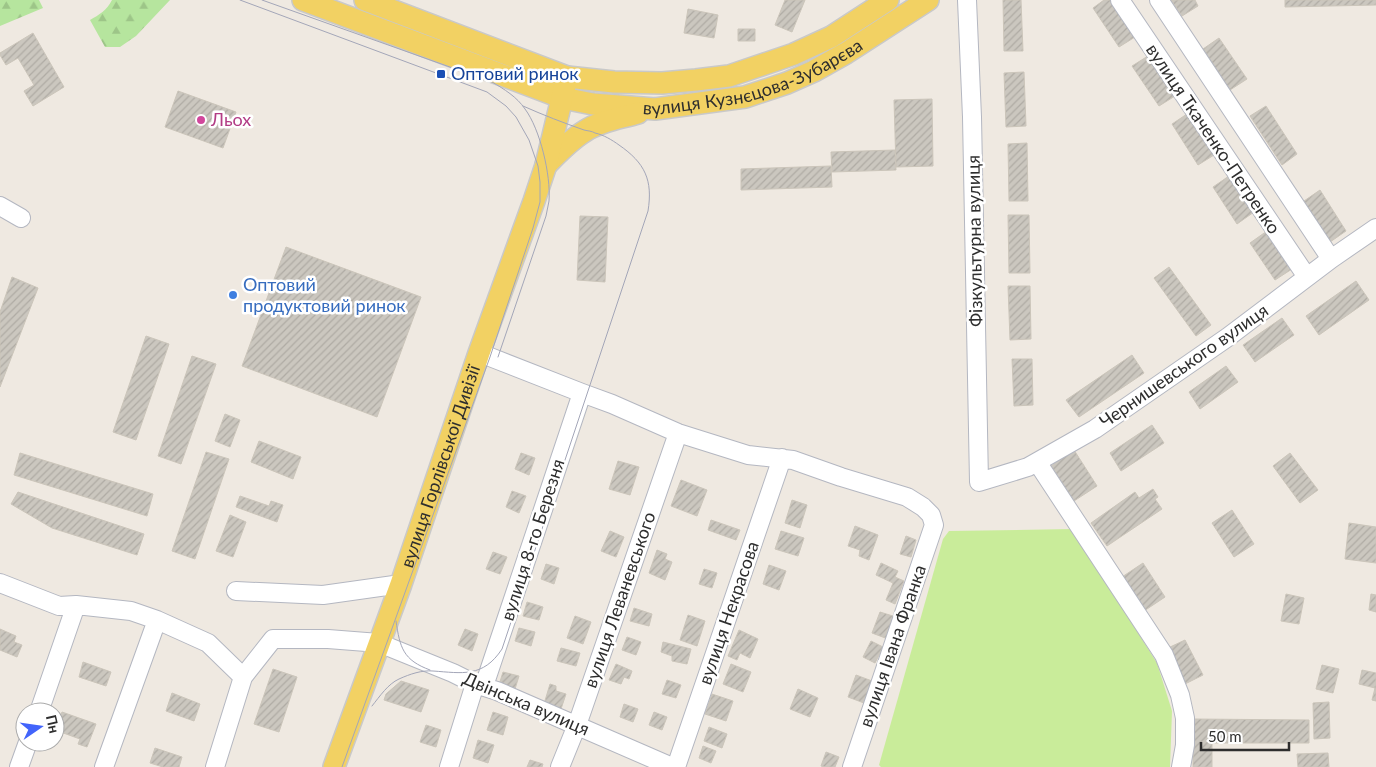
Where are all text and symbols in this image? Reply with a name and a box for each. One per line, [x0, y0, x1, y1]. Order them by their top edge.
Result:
street label: вулиця Кузнєцова-Зубарєва [642, 33, 866, 119]
street label: вулиця Ткаченко-Петренко [1142, 39, 1286, 238]
place label: Оптовий ринок [451, 62, 579, 84]
marker: Оптовий ринок [435, 68, 447, 80]
place label: Льох [210, 108, 251, 130]
marker: Льох [195, 114, 207, 126]
street label: Фізкультурна вулиця [962, 155, 986, 327]
place label: Оптовий продуктовий ринок [243, 273, 406, 316]
marker: Оптовий продуктовий ринок [227, 289, 239, 301]
street label: Чернишевського вулиця [1095, 299, 1272, 432]
street label: вулиця Горлівської Дивізії [395, 361, 484, 570]
street label: вулиця 8-го Березня [496, 456, 569, 623]
street label: вулиця Леваневського [579, 509, 660, 691]
street label: вулиця Некрасова [693, 538, 763, 687]
street label: вулиця Івана Франка [854, 562, 930, 730]
street label: Двінська вулиця [460, 667, 593, 740]
north arrow [15, 702, 65, 752]
text: Пн [43, 713, 64, 735]
scale bar [1201, 720, 1288, 752]
text: 50 m [1208, 727, 1242, 745]

